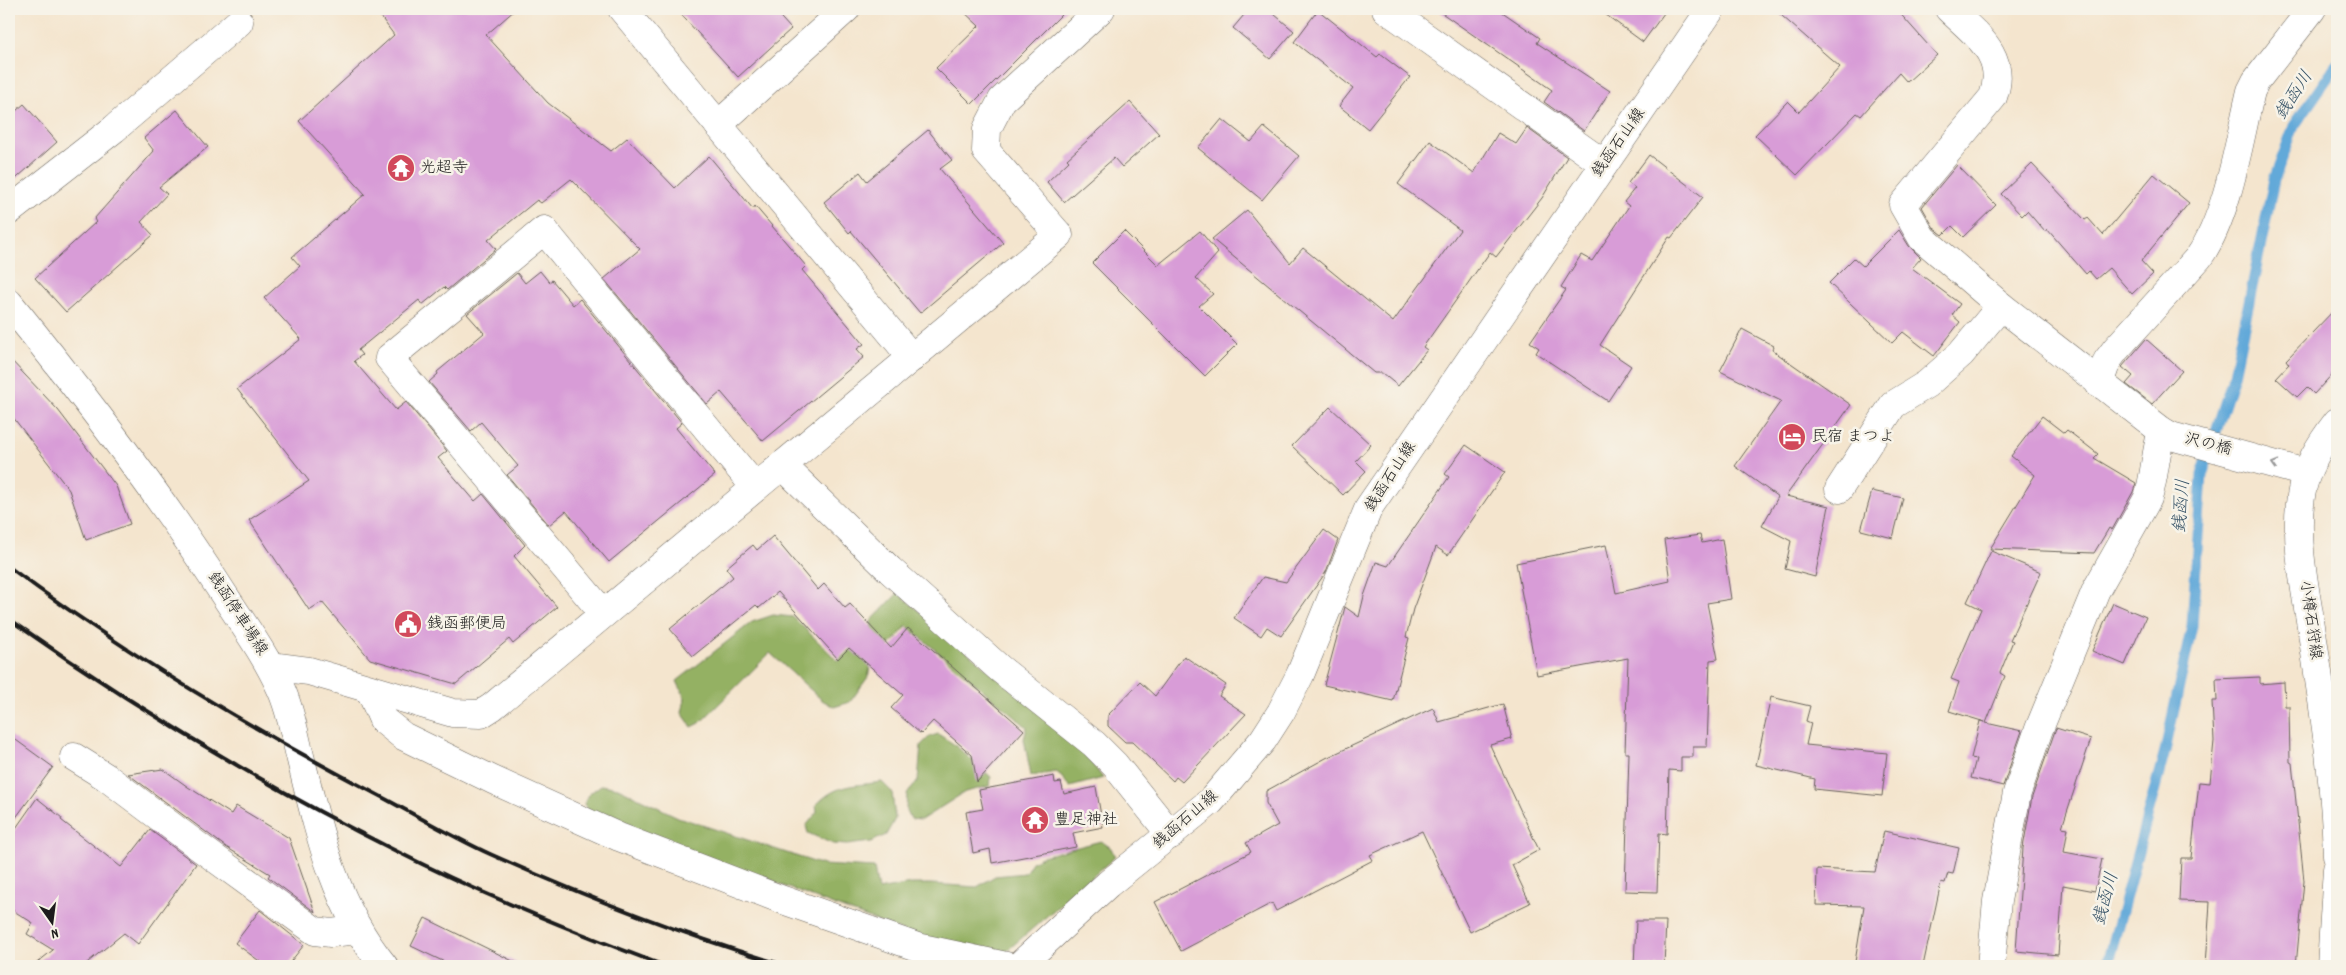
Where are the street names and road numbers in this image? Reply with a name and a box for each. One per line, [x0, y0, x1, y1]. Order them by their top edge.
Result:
street label: 銭函石山線 [1587, 104, 1651, 182]
street label: 沢の橋 [2182, 428, 2234, 462]
street label: 銭函石山線 [1360, 437, 1422, 517]
street label: 銭函停車場線 [201, 567, 273, 661]
street label: 小樽石狩線 [2293, 579, 2327, 661]
street label: 銭函石山線 [1148, 785, 1224, 855]

